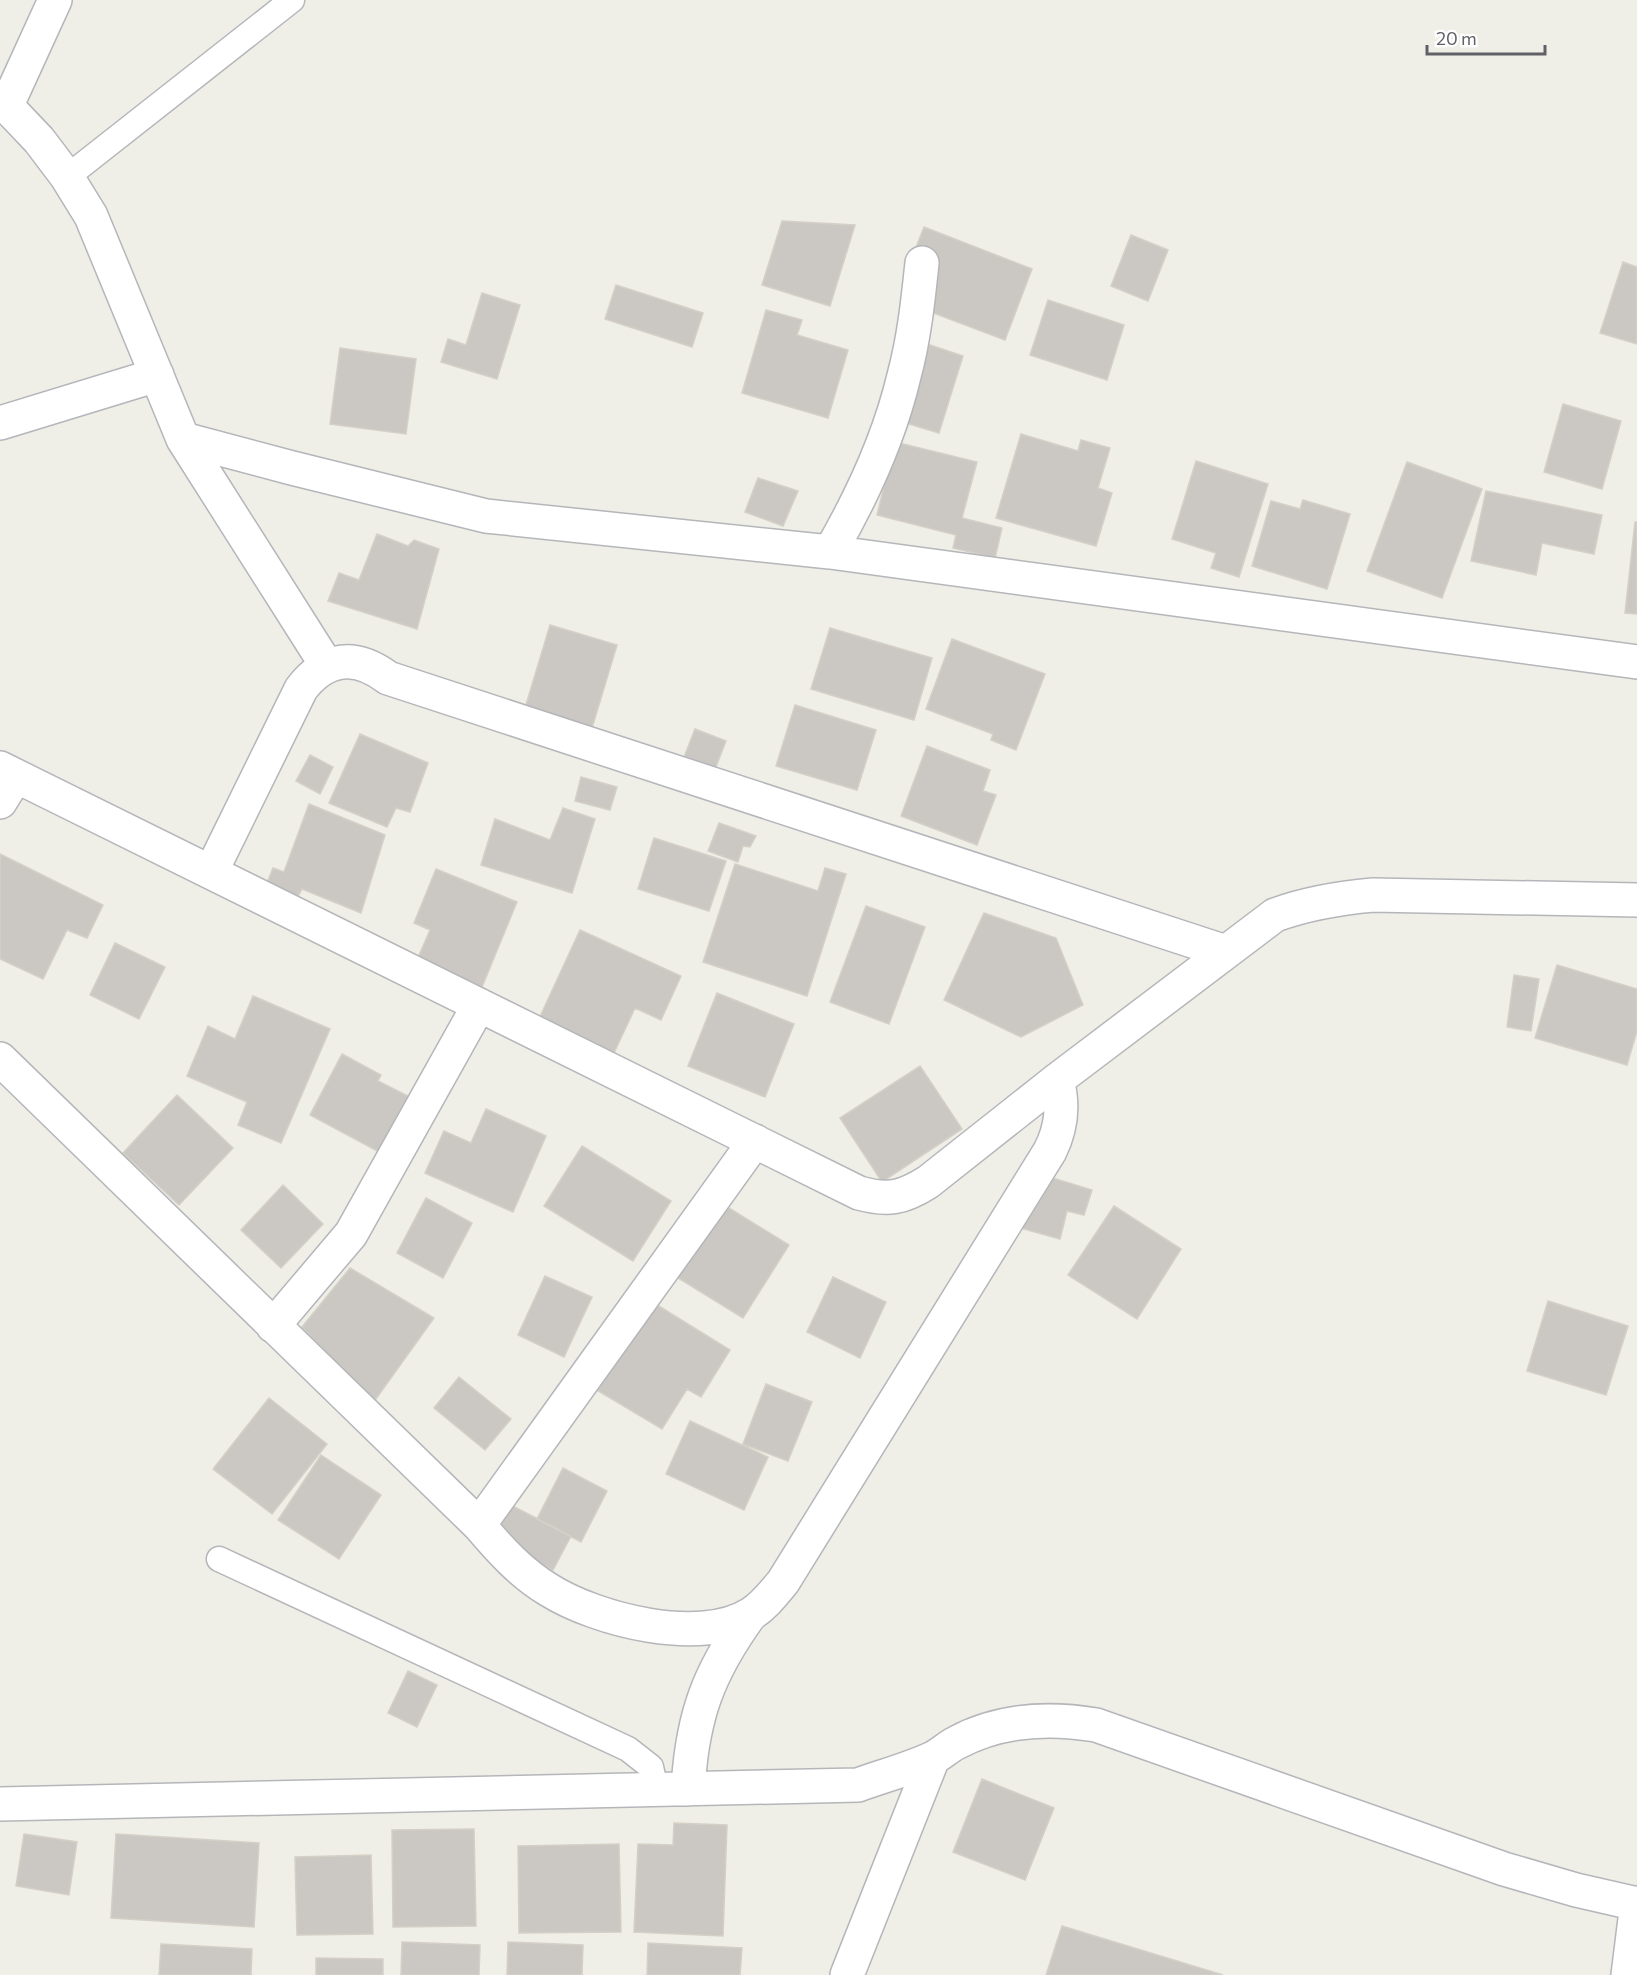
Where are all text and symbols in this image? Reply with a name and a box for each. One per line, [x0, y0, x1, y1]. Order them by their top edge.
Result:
scale bar [1427, 18, 1546, 56]
text: 20 m [1436, 27, 1477, 49]

